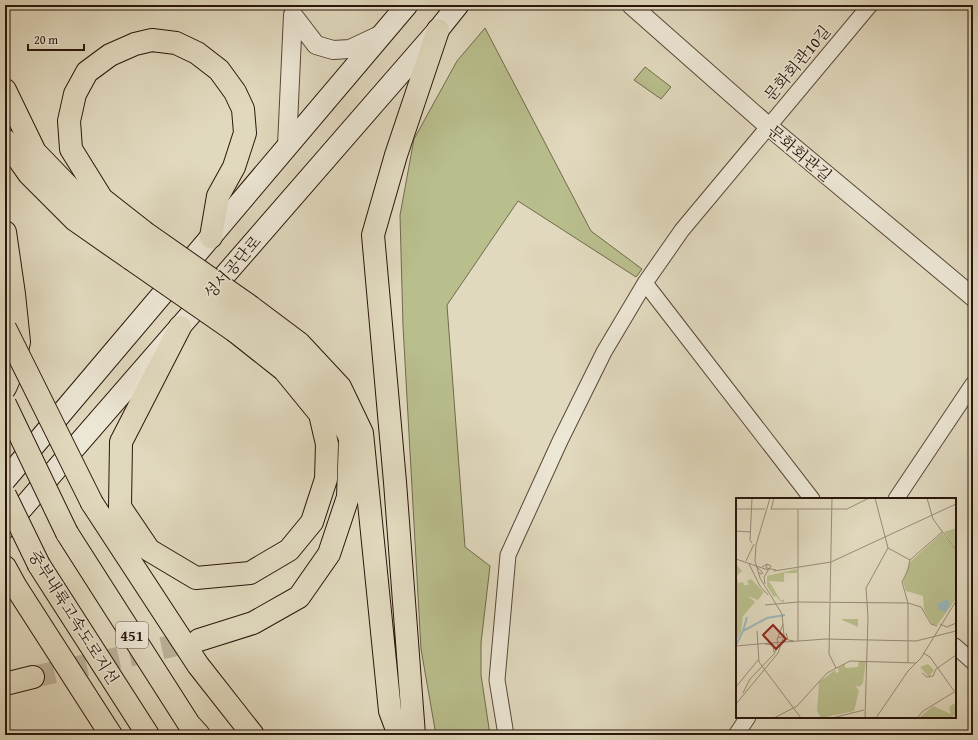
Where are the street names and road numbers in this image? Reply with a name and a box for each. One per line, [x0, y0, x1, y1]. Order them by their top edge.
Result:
street label: 문화회관10길 [758, 20, 836, 106]
street label: 문화회관길 [763, 119, 837, 187]
street label: 성서공단로 [198, 230, 267, 304]
street label: 중부내륙고속도로지선 [23, 545, 125, 689]
road number: 451 [116, 622, 148, 648]

